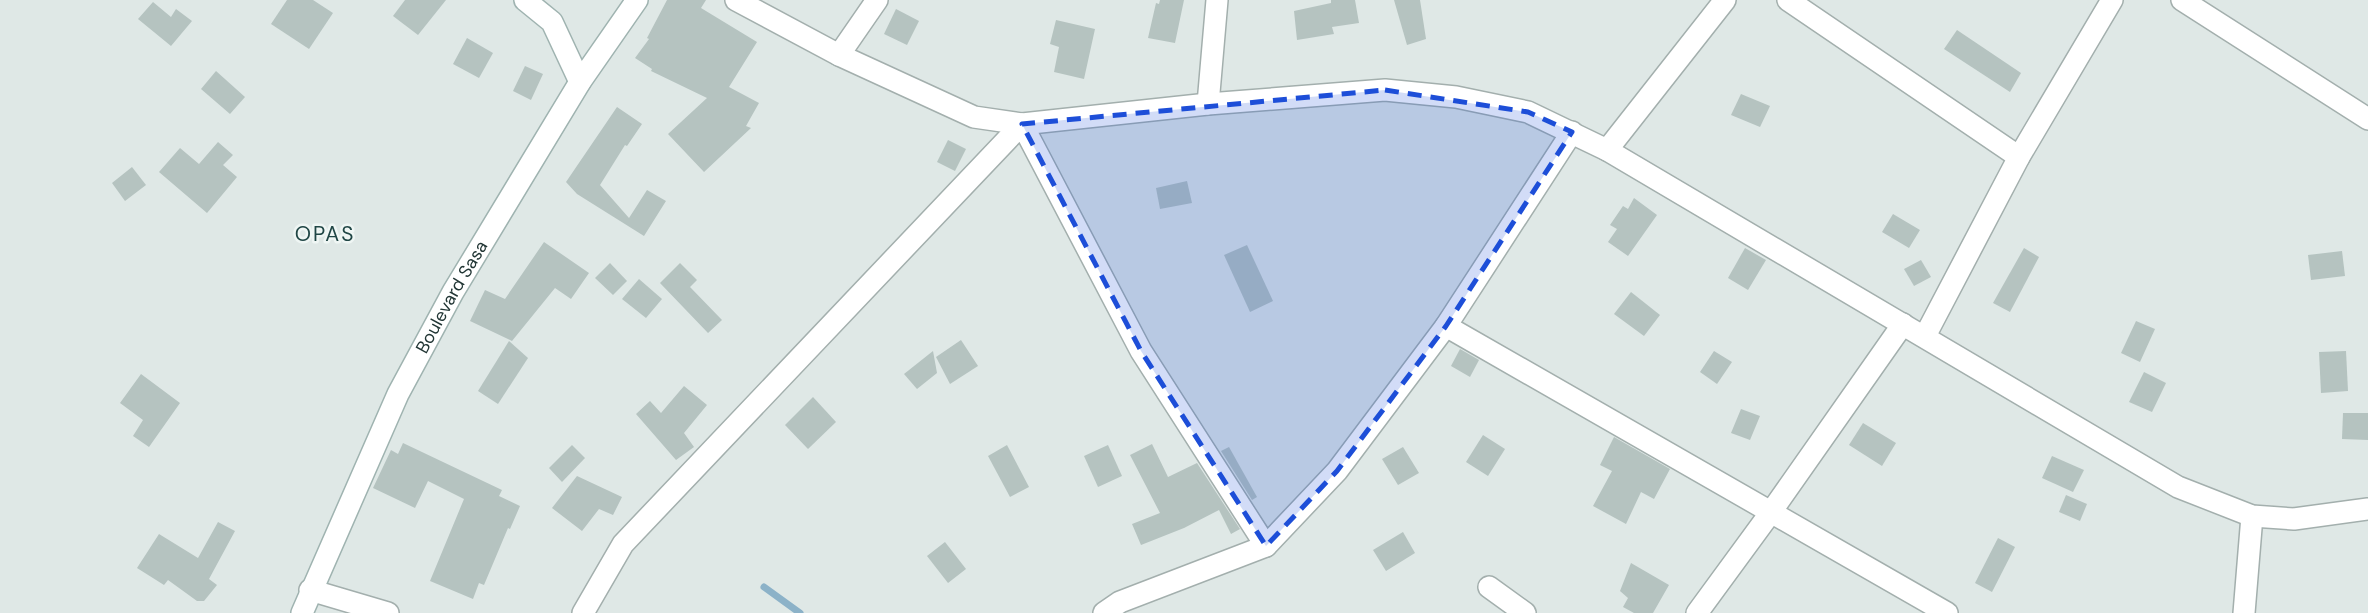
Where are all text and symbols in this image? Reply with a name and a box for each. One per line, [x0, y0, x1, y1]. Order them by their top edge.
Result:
district label: OPAS [295, 220, 355, 248]
street label: Boulevard Sasa [410, 236, 493, 358]

